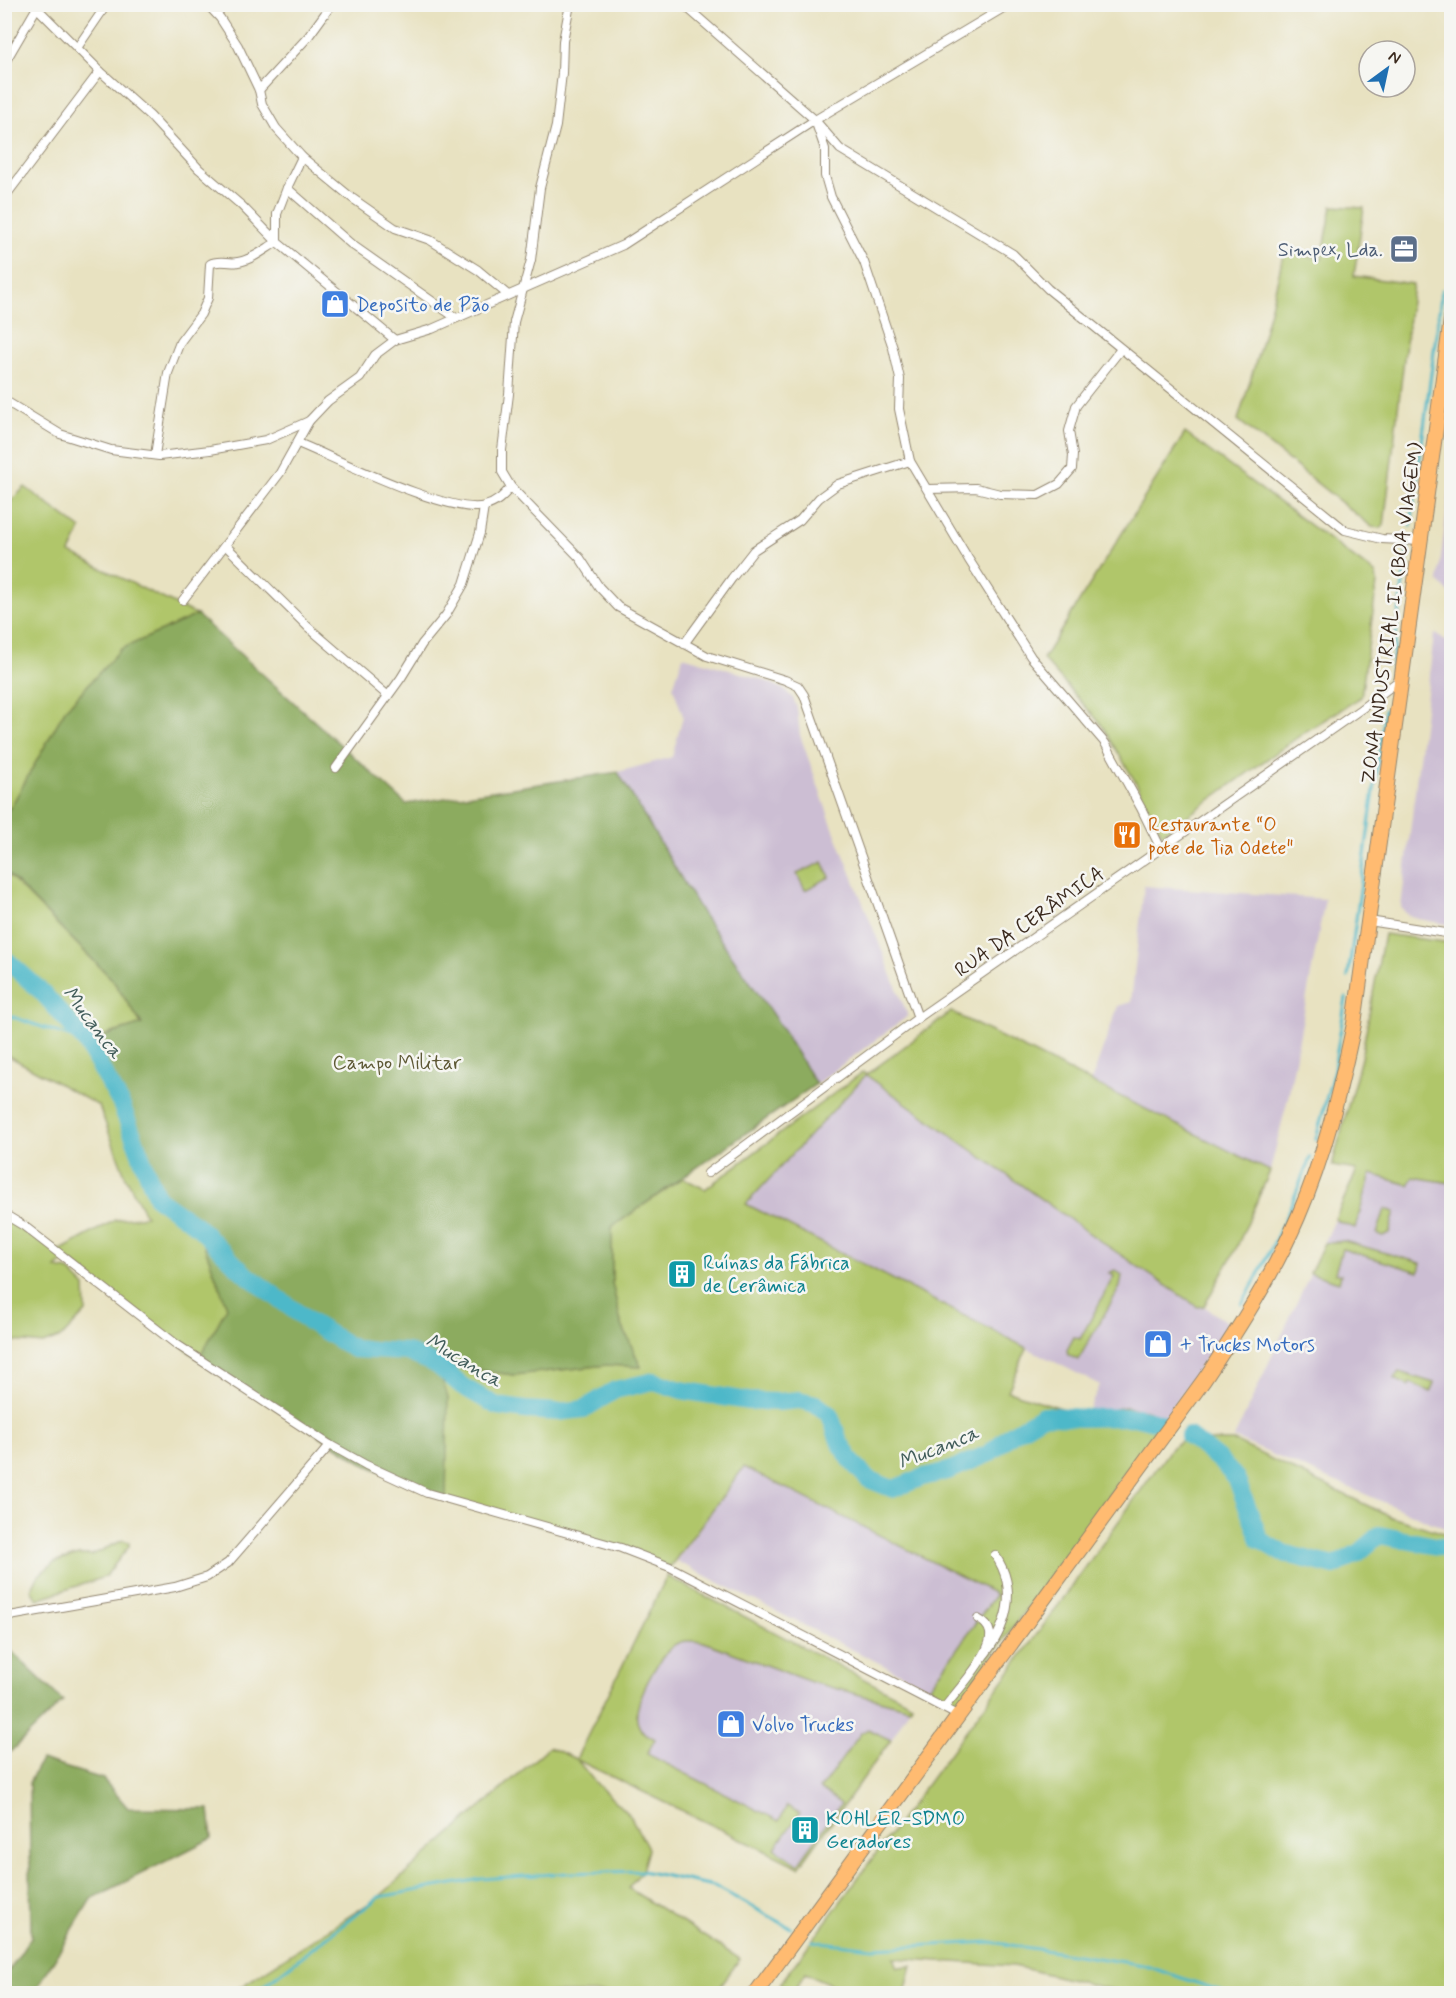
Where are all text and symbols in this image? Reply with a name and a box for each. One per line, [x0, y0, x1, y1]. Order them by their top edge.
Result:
north arrow [1357, 39, 1417, 99]
text: N [1384, 46, 1405, 69]
office icon: Simpex, Lda. [1388, 233, 1420, 265]
place label: Simpex, Lda. [1278, 237, 1383, 264]
shop icon: Deposito de Pão [319, 288, 351, 320]
place label: Deposito de Pão [356, 292, 489, 319]
street label: ZONA INDUSTRIAL II (BOA VIAGEM) [1355, 441, 1430, 786]
place label: Restaurante “O pote de Tia Odete" [1148, 812, 1293, 862]
restaurant icon: Restaurante “O pote de Tia Odete" [1111, 819, 1143, 851]
street label: RUA DA CERÂMICA [950, 860, 1110, 984]
water label: Mucanca [56, 980, 130, 1066]
park label: Campo Militar [333, 1050, 462, 1077]
place label: Ruínas da Fábrica de Cerâmica [703, 1250, 850, 1300]
building icon: Ruínas da Fábrica de Cerâmica [666, 1258, 698, 1290]
water label: Mucanca [420, 1327, 508, 1395]
shop icon: + Trucks Motors [1142, 1328, 1174, 1360]
place label: + Trucks Motors [1179, 1332, 1315, 1359]
water label: Mucanca [894, 1419, 984, 1477]
shop icon: Volvo Trucks [715, 1708, 747, 1740]
place label: Volvo Trucks [752, 1712, 854, 1739]
place label: KOHLER-SDMO Geradores [826, 1806, 965, 1856]
building icon: KOHLER-SDMO Geradores [789, 1814, 821, 1846]

